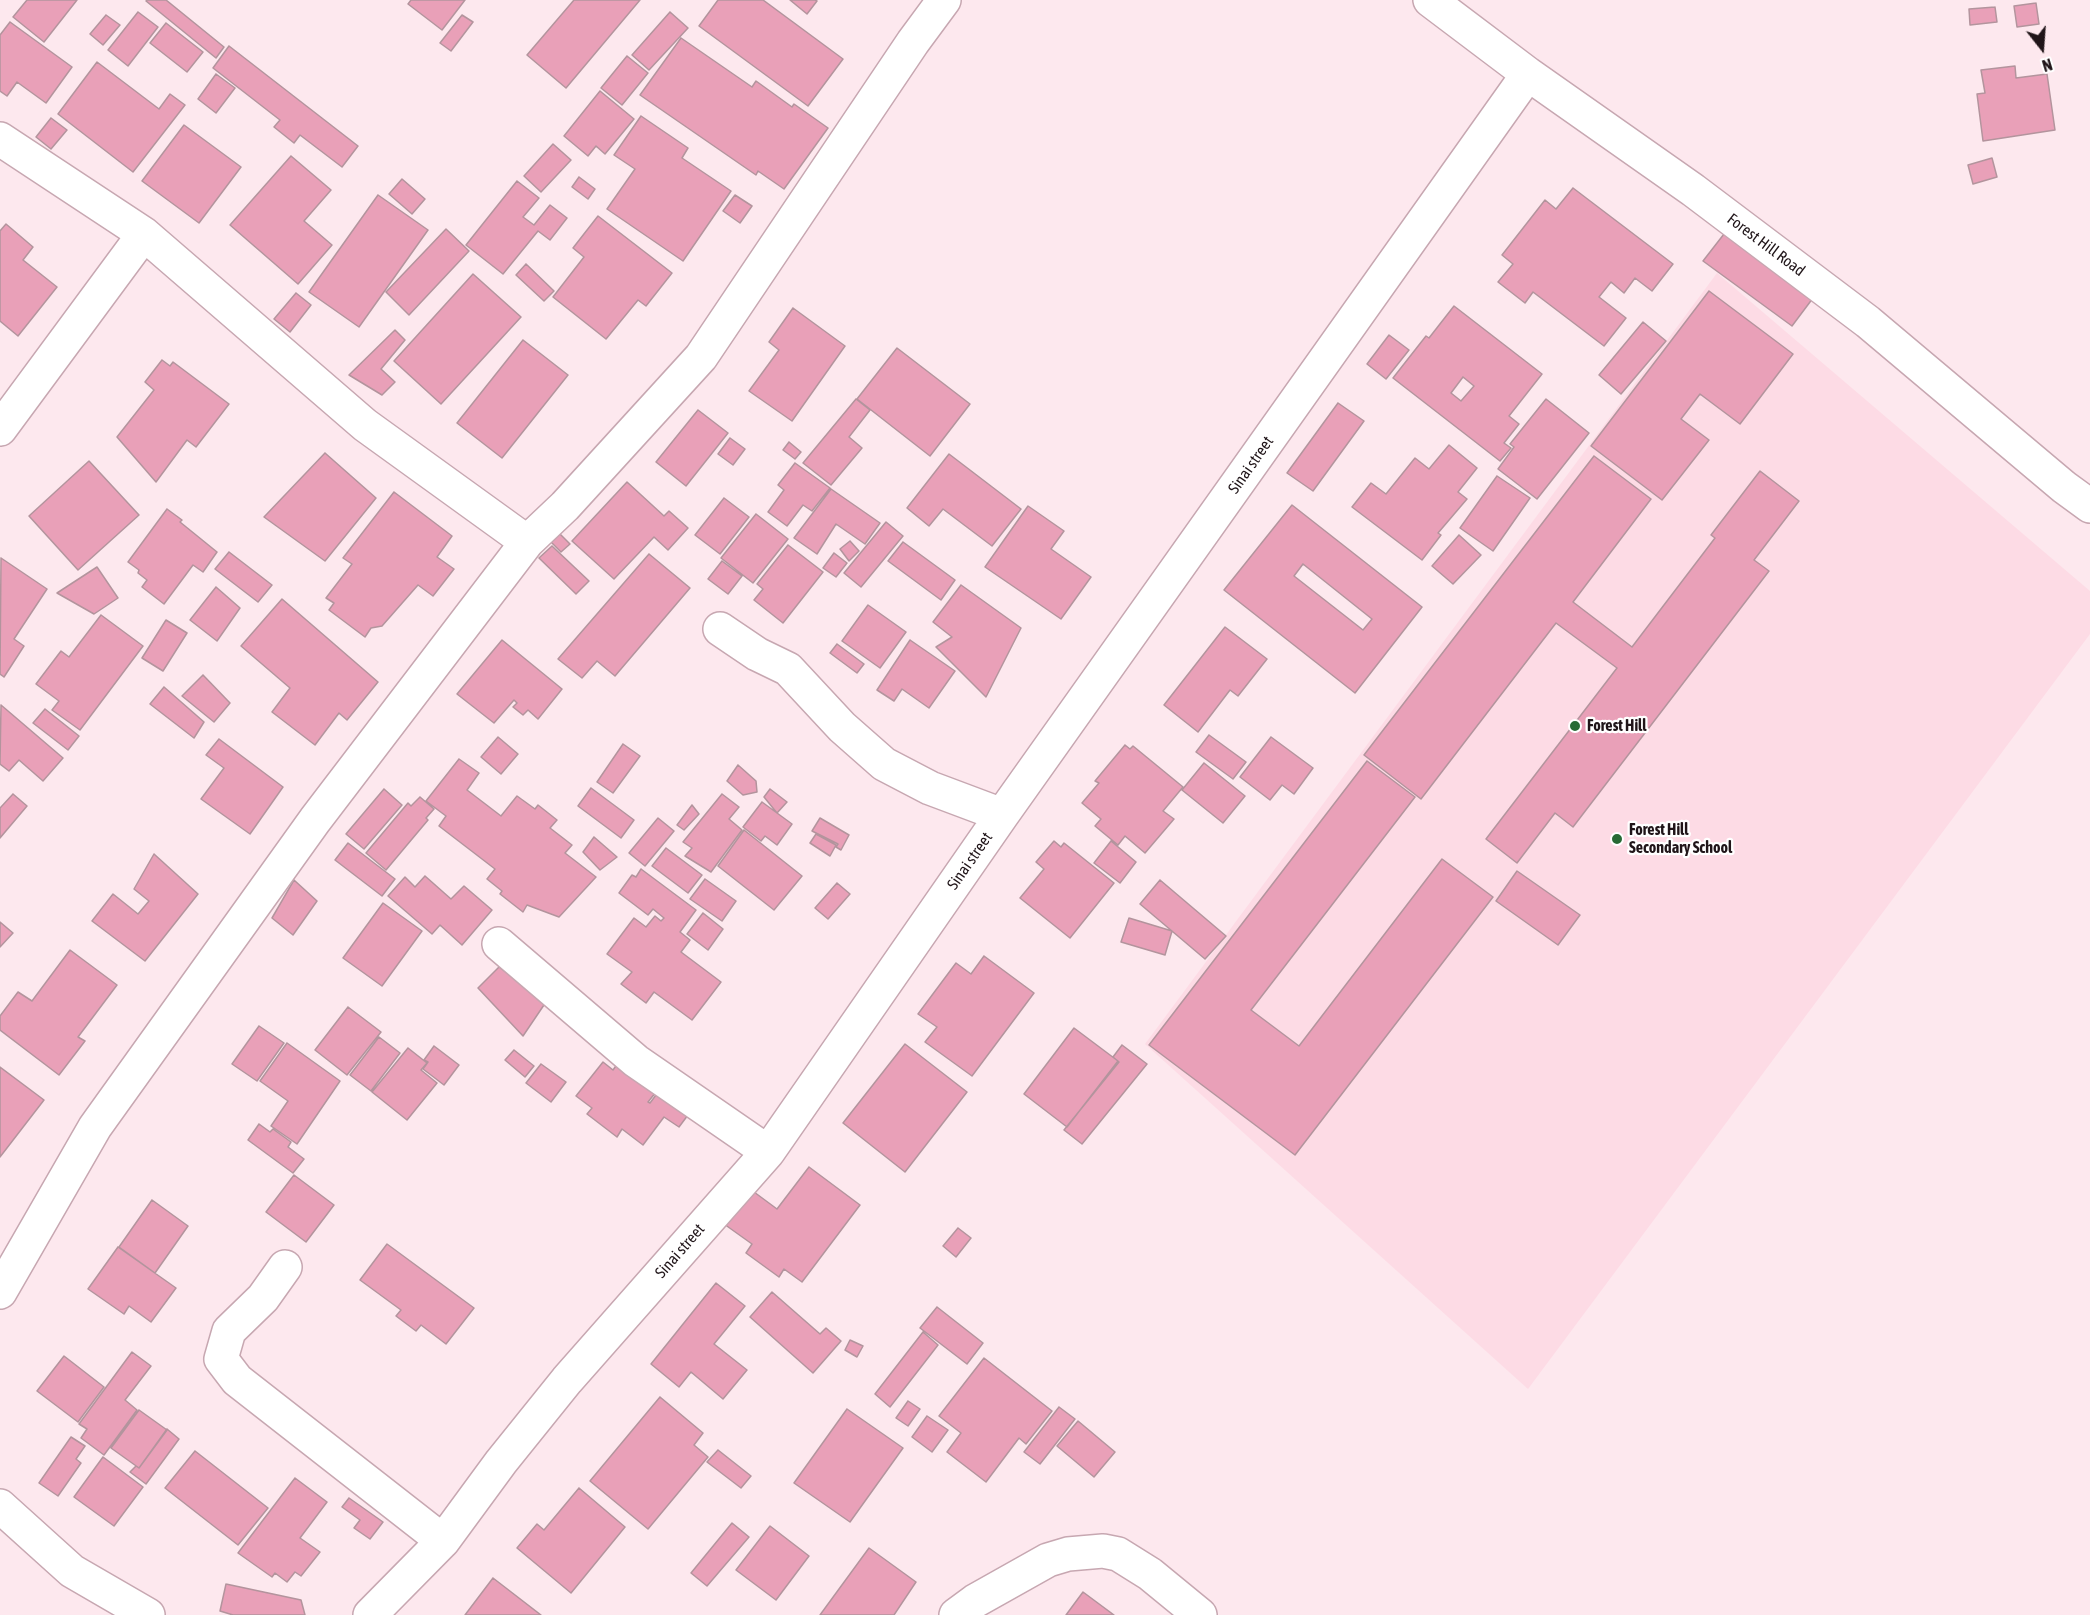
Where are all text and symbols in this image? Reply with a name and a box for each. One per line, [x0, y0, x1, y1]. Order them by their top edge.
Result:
north arrow [2012, 18, 2072, 78]
text: N [2040, 55, 2054, 75]
street label: Forest Hill Road [1723, 210, 1809, 280]
street label: Sinai street [1224, 433, 1278, 497]
place label: Forest Hill [1587, 716, 1647, 736]
marker: Forest Hill [1568, 719, 1582, 733]
place label: Forest Hill Secondary School [1629, 820, 1732, 858]
street label: Sinai street [943, 829, 997, 893]
marker: Forest Hill Secondary School [1610, 832, 1624, 846]
street label: Sinai street [651, 1220, 709, 1282]

